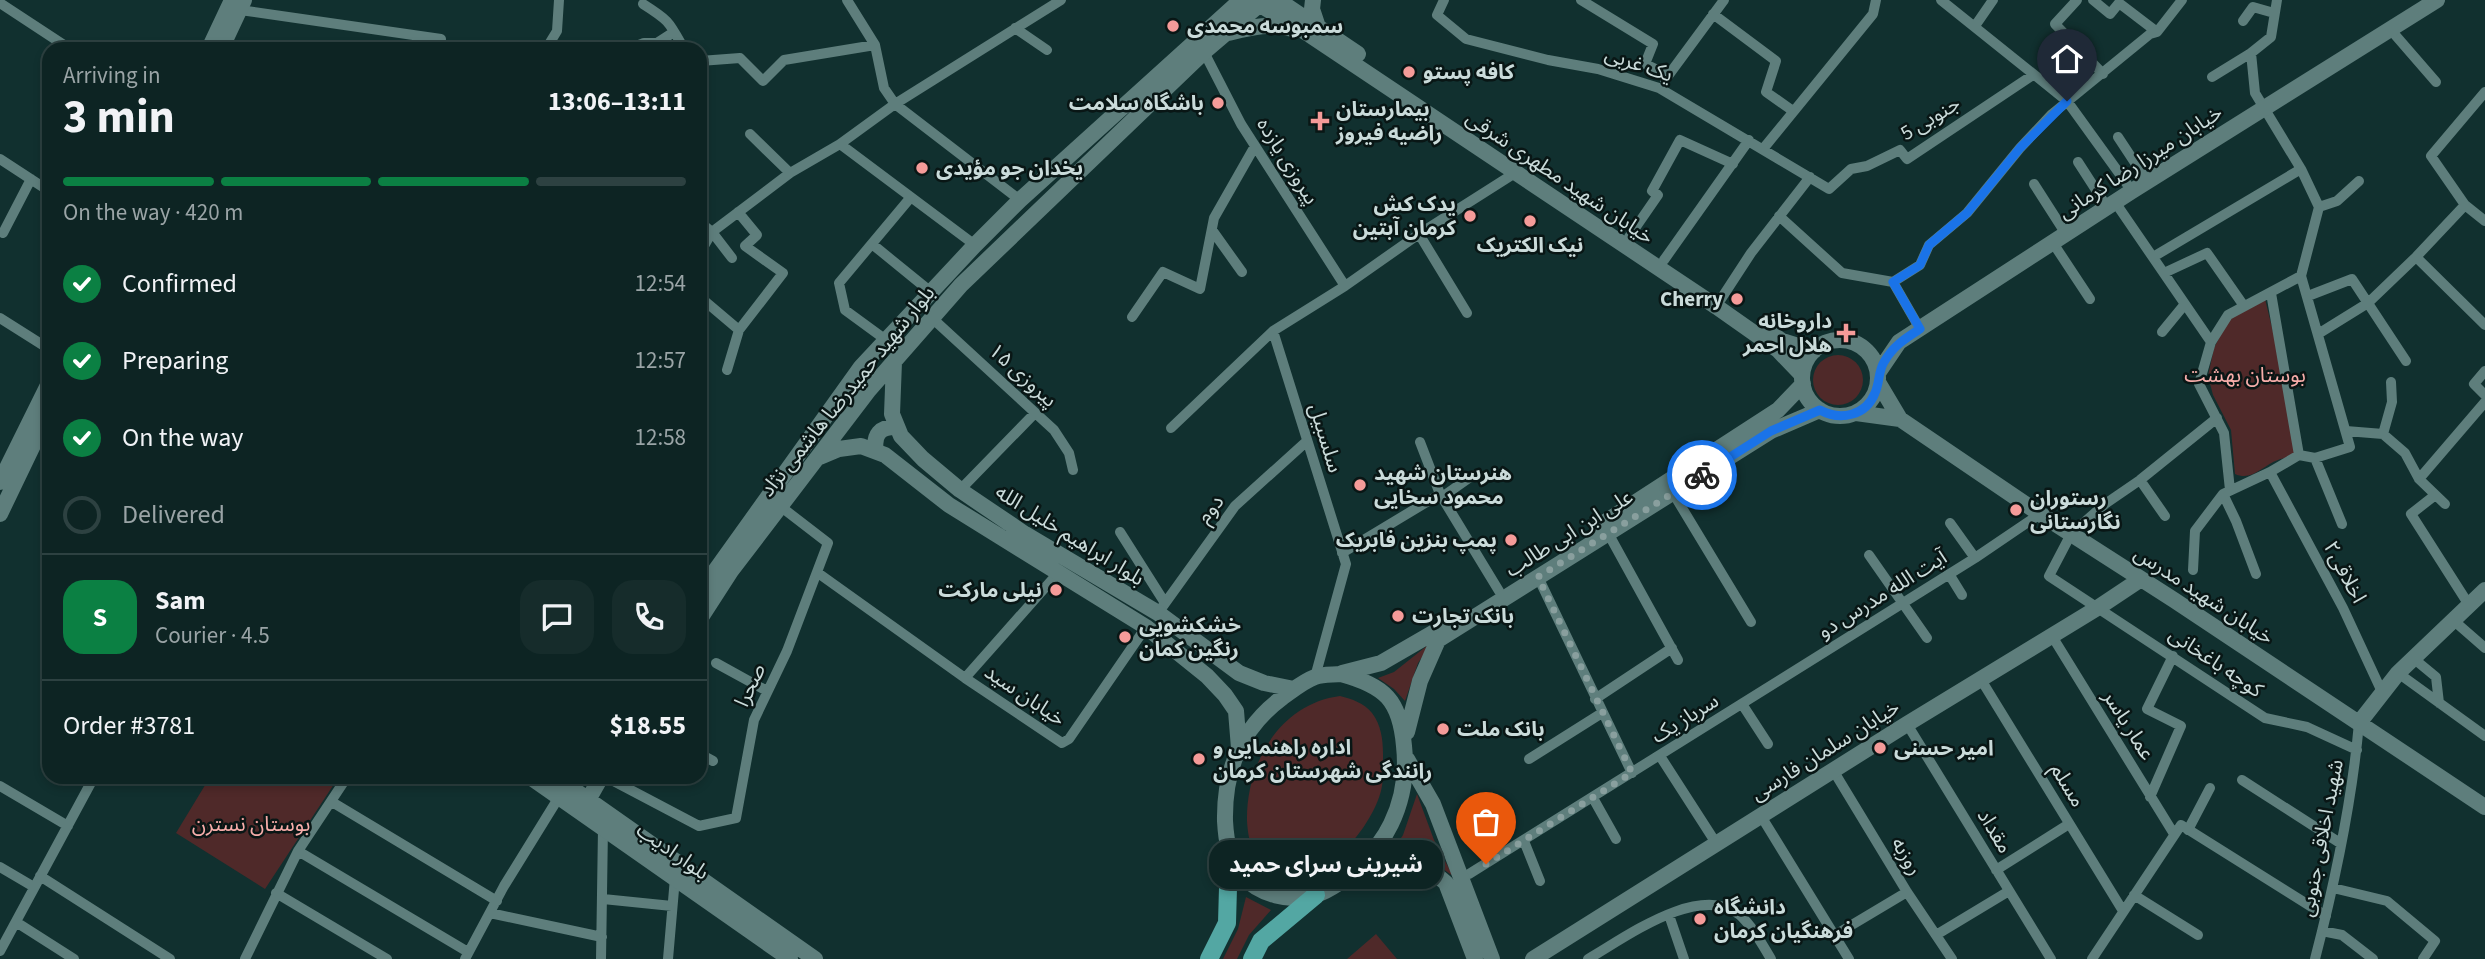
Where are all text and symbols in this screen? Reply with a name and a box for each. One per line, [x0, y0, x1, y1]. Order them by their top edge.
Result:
place label: سمبوسه محمدی [1187, 11, 1343, 41]
marker: سمبوسه محمدی [1165, 18, 1181, 34]
pin [2037, 29, 2097, 101]
street label: یک غربی [1601, 38, 1677, 90]
icon: home [2048, 40, 2086, 78]
place label: کافه پستو [1423, 57, 1515, 87]
text: Arriving in [63, 59, 161, 92]
marker: کافه پستو [1401, 64, 1417, 80]
text: 13:06–13:11 [548, 83, 686, 120]
text: 3 min [63, 85, 175, 150]
place label: باشگاه سلامت [1069, 88, 1204, 118]
street label: جنوبی 5 [1894, 88, 1966, 148]
place label: بیمارستان راضیه فیروز [1335, 94, 1442, 148]
marker: باشگاه سلامت [1210, 95, 1226, 111]
street label: خیابان میرزا رضا کرمانی [2052, 97, 2228, 227]
street label: خیابان شهید مطهری شرقی [1460, 103, 1660, 251]
marker: بیمارستان راضیه فیروز [1310, 111, 1330, 131]
street label: پیروزی یازده [1249, 112, 1327, 210]
place label: یخدان جو مؤیدی [936, 153, 1083, 183]
marker: یخدان جو مؤیدی [914, 160, 930, 176]
place label: یدک کش کرمان آبتین [1353, 189, 1456, 243]
text: On the way · 420 m [63, 196, 243, 229]
marker: یدک کش کرمان آبتین [1462, 208, 1478, 224]
marker: نیک الکتریک [1522, 213, 1538, 229]
place label: نیک الکتریک [1476, 230, 1584, 260]
icon: check [63, 265, 101, 303]
text: Confirmed [122, 265, 237, 302]
text: 12:54 [635, 267, 686, 300]
street label: بلوار شهید حمیدرضا هاشمی نژاد [752, 279, 942, 503]
place label: Cherry [1660, 284, 1723, 314]
marker: Cherry [1729, 291, 1745, 307]
place label: داروخانه هلال احمر [1742, 306, 1832, 360]
marker: داروخانه هلال احمر [1838, 325, 1854, 341]
street label: پیروزی ۱۵ [982, 336, 1064, 414]
icon: check [63, 342, 101, 380]
text: Preparing [122, 342, 228, 379]
text: 12:57 [635, 344, 686, 377]
park label: بوستان بهشت [2184, 360, 2306, 390]
street label: سلسبیل [1301, 400, 1351, 476]
icon: check [63, 419, 101, 457]
text: On the way [122, 419, 243, 456]
text: 12:58 [635, 421, 686, 454]
courier [1667, 440, 1737, 510]
icon: bike [1683, 456, 1721, 494]
place label: هنرستان شهید محمود سخایی [1374, 458, 1512, 512]
street label: بلوار ابراهیم خلیل الله [990, 477, 1150, 593]
marker: هنرستان شهید محمود سخایی [1352, 477, 1368, 493]
street label: علی ابن ابی طالب [1499, 482, 1639, 584]
place label: رستوران نگارستانی [2030, 483, 2121, 537]
street label: دوم [1189, 488, 1232, 531]
text: Delivered [122, 496, 225, 533]
marker: رستوران نگارستانی [2008, 502, 2024, 518]
place label: پمپ بنزین فابریک [1336, 525, 1497, 555]
marker: پمپ بنزین فابریک [1503, 532, 1519, 548]
street label: اخلاقی۲ [2316, 535, 2374, 609]
street label: خیابان شهید مدرس [2128, 538, 2280, 652]
street label: آیت الله مدرس دو [1811, 542, 1953, 646]
place label: نیلی مارکت [938, 575, 1042, 605]
button: chat [520, 580, 594, 654]
button: phone [612, 580, 686, 654]
text: Sam [155, 582, 205, 619]
marker: نیلی مارکت [1048, 582, 1064, 598]
text: S [93, 599, 107, 636]
place label: بانک تجارت [1412, 601, 1514, 631]
marker: بانک تجارت [1390, 608, 1406, 624]
place label: خشکشویی رنگین کمان [1139, 610, 1241, 664]
text: Courier · 4.5 [155, 619, 270, 652]
street label: کوچه باغخانی [2163, 619, 2270, 705]
marker: خشکشویی رنگین کمان [1117, 629, 1133, 645]
street label: خیابان سید [978, 657, 1072, 733]
street label: صحرا [727, 658, 773, 712]
street label: عمار یاسر [2095, 683, 2162, 766]
street label: سرباز یک [1645, 686, 1725, 750]
street label: خیابان سلمان فارسی [1745, 692, 1905, 808]
text: Order #3781 [63, 707, 195, 744]
text: $18.55 [610, 707, 686, 744]
place label: بانک ملت [1457, 714, 1545, 744]
marker: بانک ملت [1435, 721, 1451, 737]
place label: اداره راهنمایی و رانندگی شهرستان کرمان [1213, 732, 1432, 786]
place label: امیر حسنی [1894, 733, 1994, 763]
marker: امیر حسنی [1872, 740, 1888, 756]
marker: اداره راهنمایی و رانندگی شهرستان کرمان [1191, 751, 1207, 767]
street label: مسلم [2043, 757, 2093, 813]
street label: شهید اخلاقی جنوبی [2291, 757, 2351, 919]
pin [1456, 792, 1516, 864]
icon: bag [1467, 803, 1505, 841]
street label: مقداد [1970, 803, 2020, 859]
park label: بوستان نسترن [192, 809, 310, 839]
street label: بلوار ادیب [630, 815, 716, 887]
street label: روزبه [1884, 831, 1930, 881]
callout: شیرینی سرای حمید [1210, 840, 1444, 888]
text: شیرینی سرای حمید [1229, 848, 1423, 881]
place label: دانشگاه فرهنگیان کرمان [1714, 892, 1853, 946]
marker: دانشگاه فرهنگیان کرمان [1692, 911, 1708, 927]

